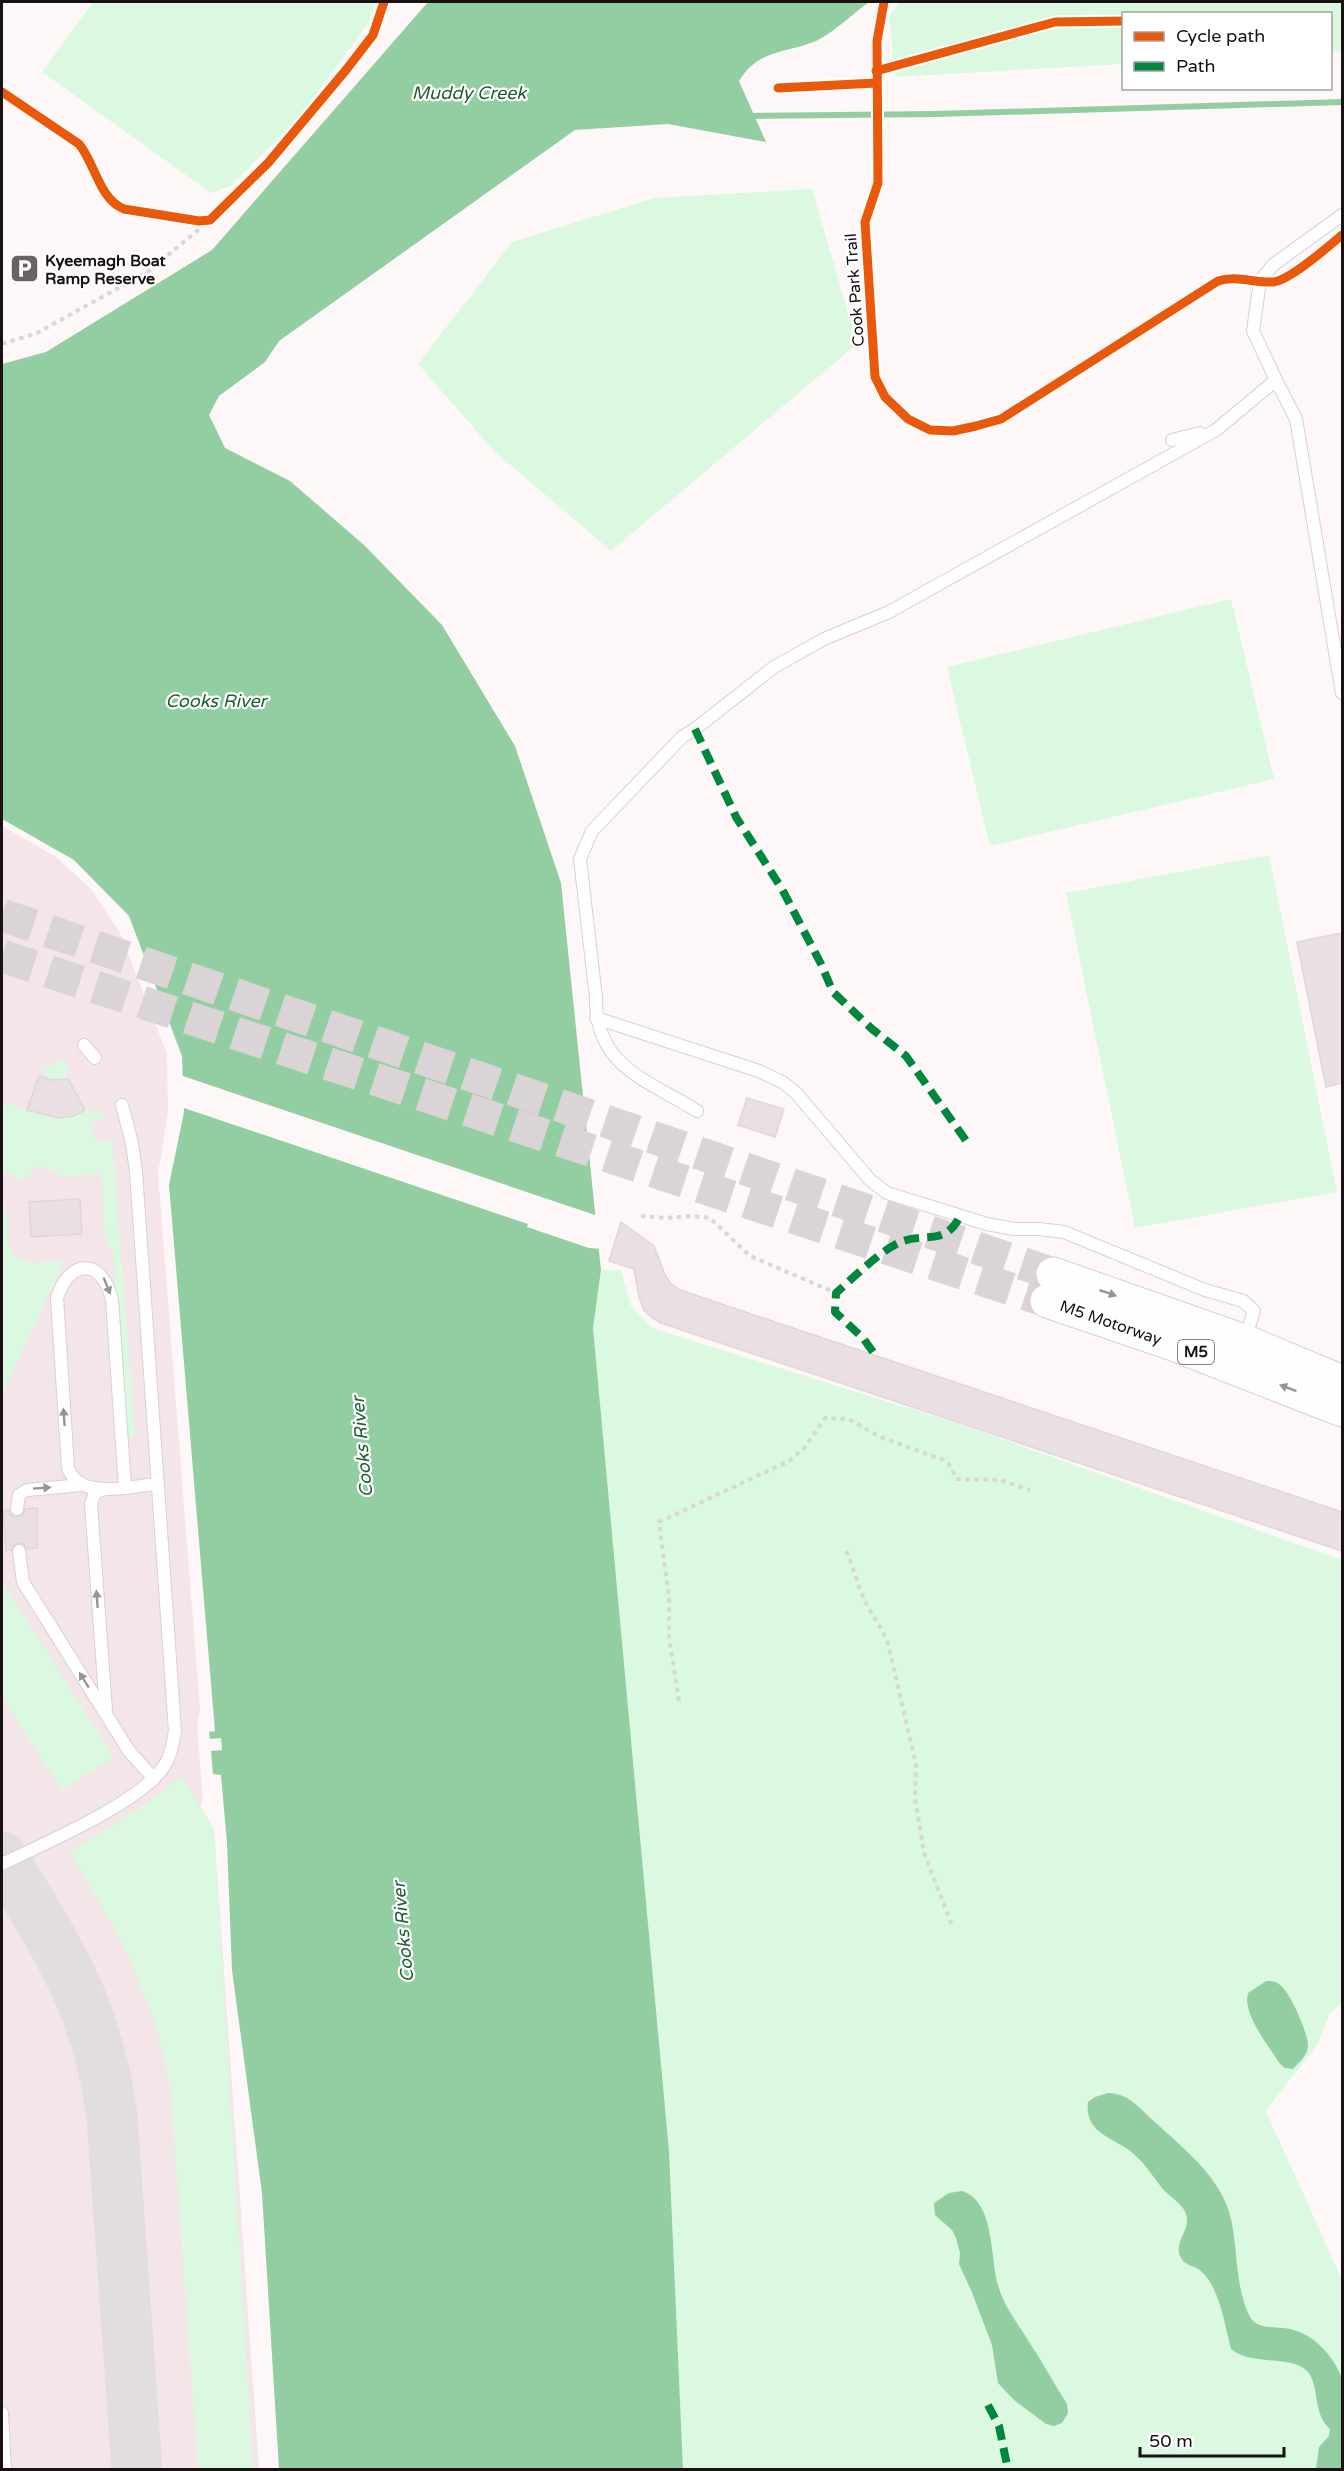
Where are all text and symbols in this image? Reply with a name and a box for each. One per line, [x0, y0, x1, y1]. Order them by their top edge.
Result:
legend [1122, 12, 1332, 90]
text: Cycle path [1176, 25, 1265, 47]
text: Path [1176, 55, 1215, 77]
water label: Muddy Creek [412, 82, 527, 104]
street label: Cook Park Trail [841, 233, 869, 347]
place label: Kyeemagh Boat Ramp Reserve [45, 251, 167, 289]
parking icon: Kyeemagh Boat Ramp Reserve [8, 253, 40, 285]
water label: Cooks River [166, 690, 269, 712]
one-way arrow [102, 1278, 112, 1296]
one-way arrow [1099, 1288, 1117, 1298]
street label: M5 Motorway [1057, 1296, 1165, 1350]
road number: M5 [1178, 1340, 1214, 1364]
one-way arrow [1279, 1383, 1297, 1393]
water label: Cooks River [346, 1394, 377, 1498]
one-way arrow [60, 1408, 69, 1427]
one-way arrow [33, 1483, 52, 1493]
one-way arrow [93, 1589, 102, 1608]
one-way arrow [79, 1672, 90, 1688]
water label: Cooks River [387, 1879, 418, 1983]
scale bar [1140, 2420, 1284, 2458]
text: 50 m [1149, 2430, 1193, 2452]

